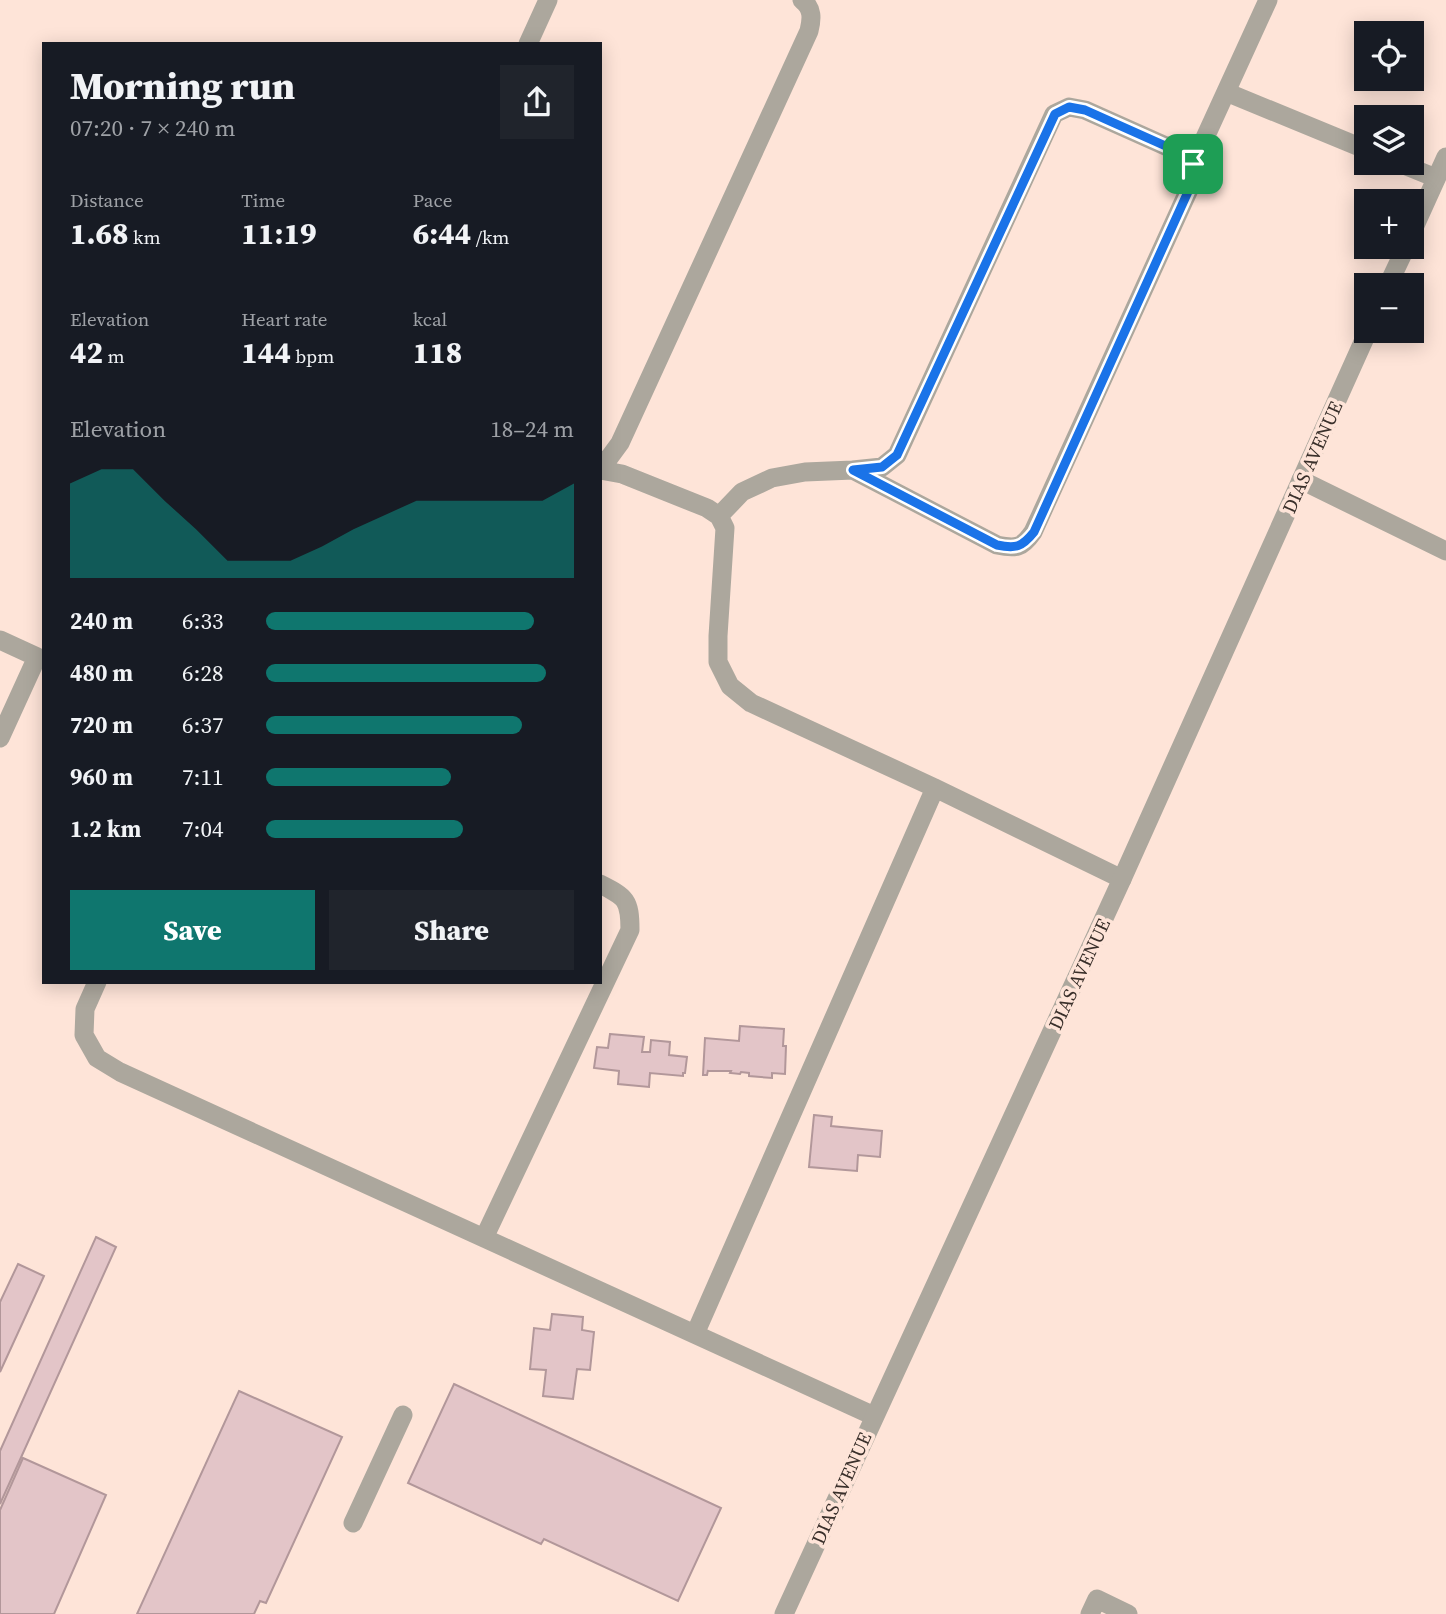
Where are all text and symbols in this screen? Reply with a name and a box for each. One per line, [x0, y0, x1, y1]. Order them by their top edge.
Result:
map controls [1354, 21, 1424, 343]
button: locate [1354, 21, 1424, 91]
text: Morning run [70, 60, 295, 112]
button: share [500, 65, 574, 139]
button: layers [1354, 105, 1424, 175]
text: 07:20 · 7 × 240 m [70, 112, 236, 144]
pin [1163, 134, 1223, 194]
icon: arrive [1174, 145, 1212, 183]
text: Distance [70, 187, 144, 213]
text: Time [241, 187, 285, 213]
text: Pace [413, 187, 452, 213]
button: + [1354, 189, 1424, 259]
text: 1.68 [70, 213, 129, 254]
text: 11:19 [241, 213, 316, 254]
text: 6:44 [413, 213, 471, 254]
text: km [129, 224, 161, 250]
text: /km [471, 224, 509, 250]
button: − [1354, 273, 1424, 343]
text: Elevation [70, 306, 149, 332]
text: Heart rate [241, 306, 327, 332]
text: kcal [413, 306, 447, 332]
text: 42 [70, 332, 103, 373]
text: 144 [241, 332, 291, 373]
text: 118 [413, 332, 462, 373]
text: m [103, 343, 125, 369]
text: bpm [291, 343, 334, 369]
street label: DIAS AVENUE [1276, 397, 1348, 517]
text: Elevation [70, 413, 166, 445]
text: 18–24 m [490, 413, 574, 445]
text: 240 m [70, 605, 133, 637]
text: 6:33 [182, 605, 223, 637]
text: 480 m [70, 657, 133, 689]
text: 6:28 [182, 657, 223, 689]
text: 720 m [70, 709, 133, 741]
text: 6:37 [182, 709, 223, 741]
text: 960 m [70, 761, 133, 793]
text: 7:11 [182, 761, 223, 793]
text: 1.2 km [70, 813, 141, 845]
text: 7:04 [182, 813, 223, 845]
button: Save [70, 890, 315, 970]
button: Share [329, 890, 574, 970]
street label: DIAS AVENUE [1042, 914, 1116, 1034]
street label: DIAS AVENUE [805, 1428, 877, 1548]

